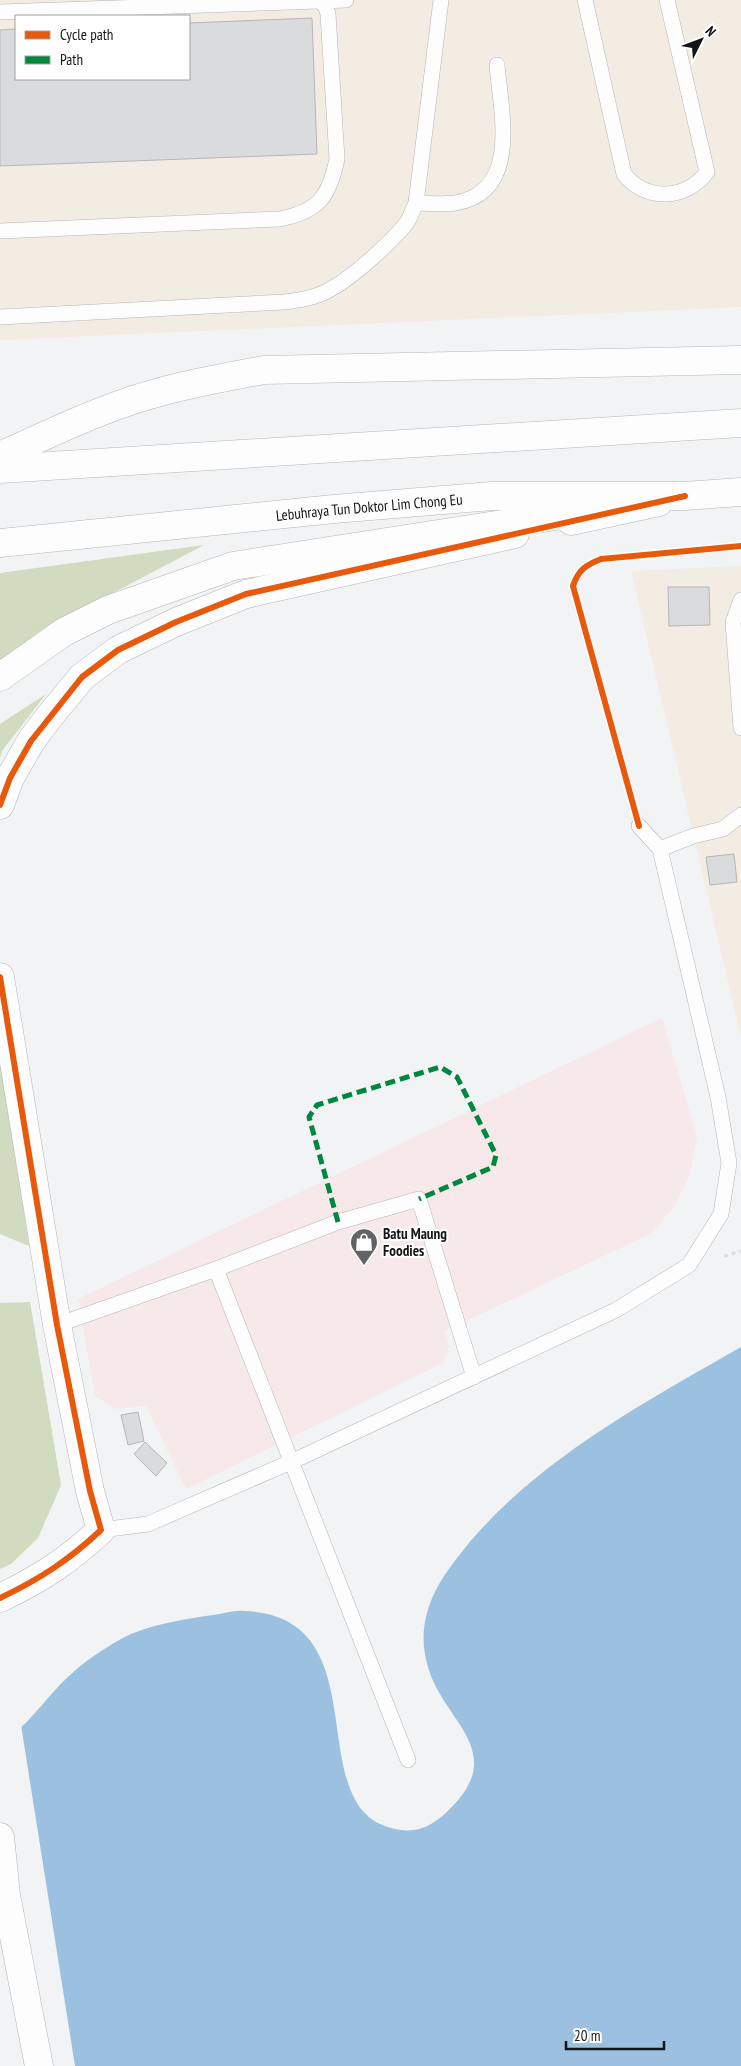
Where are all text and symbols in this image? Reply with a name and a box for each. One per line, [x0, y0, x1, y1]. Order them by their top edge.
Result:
legend [15, 15, 190, 80]
north arrow [676, 15, 726, 65]
text: N [701, 22, 720, 40]
text: Cycle path [60, 25, 113, 44]
text: Path [60, 50, 83, 69]
street label: Lebuhraya Tun Doktor Lim Chong Eu [275, 489, 463, 524]
place label: Batu Maung Foodies [383, 1224, 447, 1260]
shop icon: Batu Maung Foodies [349, 1227, 379, 1266]
scale bar [566, 2018, 664, 2050]
text: 20 m [574, 2026, 600, 2045]

